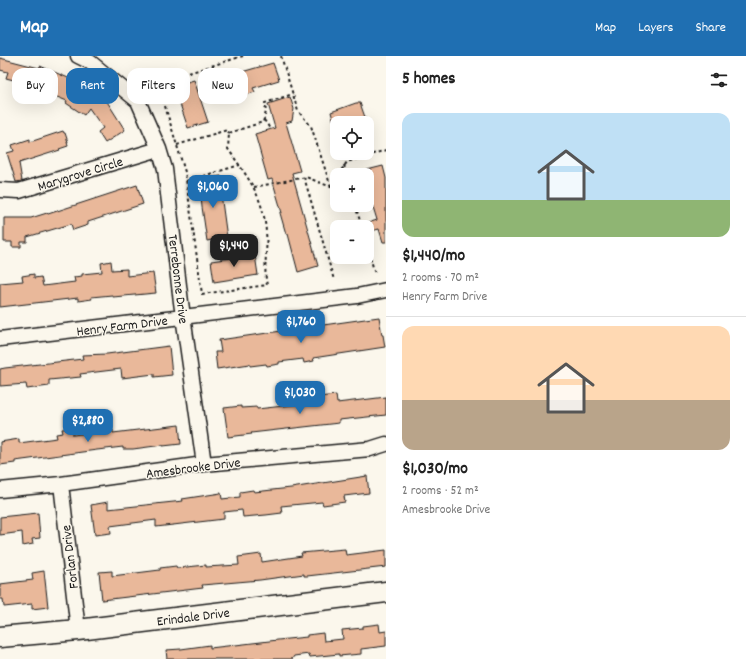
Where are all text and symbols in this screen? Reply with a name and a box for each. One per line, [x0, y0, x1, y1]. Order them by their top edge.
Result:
text: Map [20, 15, 49, 42]
text: Map [595, 18, 616, 38]
text: Layers [638, 18, 673, 38]
text: Share [695, 18, 726, 38]
chip: Buy [12, 68, 58, 104]
chip: Rent [66, 68, 119, 104]
chip: Filters [127, 68, 190, 104]
chip: New [198, 68, 248, 104]
text: 5 homes [402, 68, 455, 92]
icon: filters [708, 69, 730, 91]
map controls [330, 116, 374, 264]
button: locate [330, 116, 374, 160]
icon: home [530, 139, 602, 211]
street label: Marygrove Circle [35, 152, 126, 197]
button: + [330, 168, 374, 212]
pin: $1,060 [180, 175, 246, 209]
text: $1,060 [197, 178, 229, 197]
button: − [330, 220, 374, 264]
street label: Terrebonne Drive [162, 233, 192, 325]
pin: $1,440 [201, 234, 267, 268]
text: $1,440 [219, 237, 249, 256]
text: $1,440/mo [402, 245, 465, 269]
text: 2 rooms · 70 m² [402, 269, 479, 288]
text: Henry Farm Drive [402, 288, 487, 307]
pin: $1,760 [268, 310, 334, 344]
street label: Henry Farm Drive [76, 311, 169, 342]
text: $1,760 [286, 313, 316, 332]
icon: home [530, 352, 602, 424]
pin: $1,030 [267, 381, 333, 415]
text: $1,030 [284, 384, 316, 403]
pin: $2,880 [55, 409, 121, 443]
text: $2,880 [72, 412, 104, 431]
street label: Amesbrooke Drive [145, 453, 242, 485]
text: $1,030/mo [402, 458, 468, 482]
text: 2 rooms · 52 m² [402, 482, 479, 501]
text: Amesbrooke Drive [402, 501, 490, 520]
street label: Forlan Drive [57, 524, 85, 590]
street label: Erindale Drive [156, 604, 231, 632]

